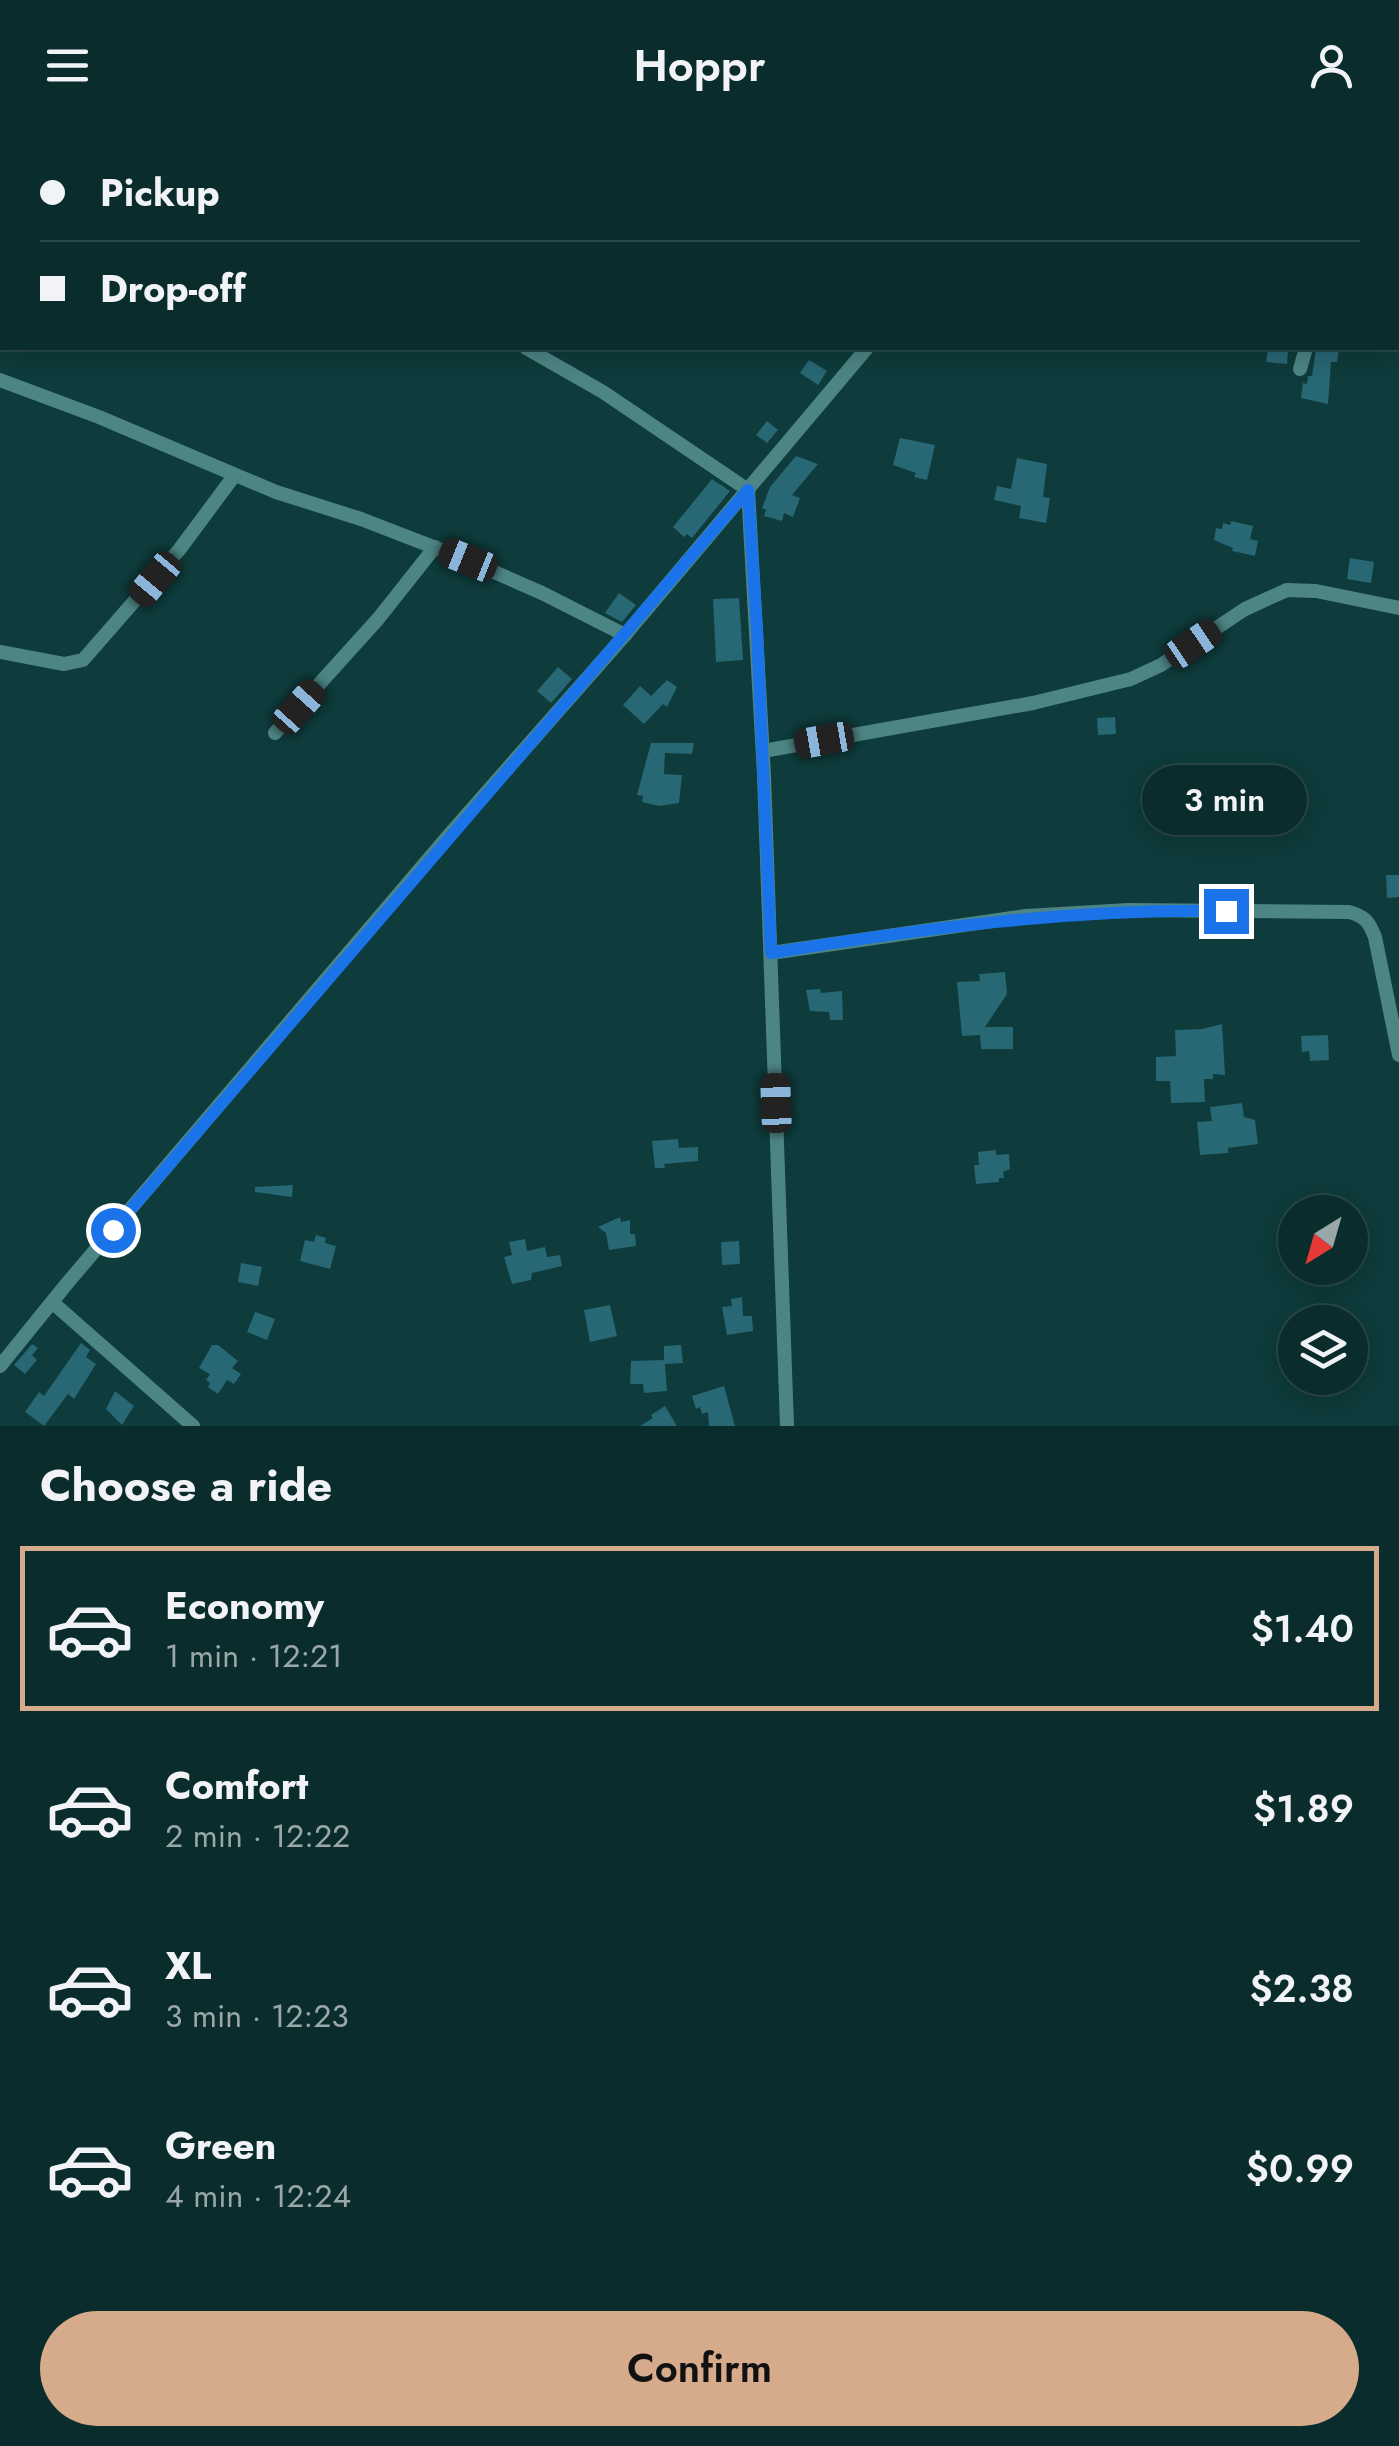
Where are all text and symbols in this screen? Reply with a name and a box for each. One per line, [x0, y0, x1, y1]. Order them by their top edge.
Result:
text: Hoppr [633, 33, 766, 98]
icon: menu [40, 38, 95, 93]
icon: person [1304, 38, 1359, 93]
text: Pickup [100, 165, 220, 220]
text: Drop-off [100, 261, 246, 316]
car [435, 535, 501, 585]
car [124, 546, 186, 612]
car [1160, 615, 1226, 673]
car [268, 675, 330, 739]
car [792, 720, 856, 760]
callout: 3 min [1144, 766, 1308, 836]
text: 3 min [1184, 777, 1265, 823]
route end [1204, 889, 1249, 934]
car [760, 1072, 792, 1134]
north arrow [1278, 1195, 1368, 1285]
map controls [1278, 1195, 1368, 1395]
route start [91, 1208, 136, 1253]
button: layers [1278, 1305, 1368, 1395]
text: Choose a ride [40, 1453, 332, 1518]
text: Economy [165, 1578, 324, 1633]
icon: car [45, 1584, 135, 1674]
text: $1.40 [1251, 1601, 1354, 1656]
text: 1 min · 12:21 [165, 1633, 343, 1679]
text: Comfort [165, 1758, 308, 1813]
icon: car [45, 1764, 135, 1854]
text: $1.89 [1253, 1781, 1354, 1836]
text: 2 min · 12:22 [165, 1813, 350, 1859]
text: XL [165, 1938, 211, 1993]
icon: car [45, 1944, 135, 2034]
text: $2.38 [1249, 1961, 1354, 2016]
text: 3 min · 12:23 [165, 1993, 349, 2039]
text: Green [165, 2118, 276, 2173]
icon: car [45, 2124, 135, 2214]
text: $0.99 [1246, 2141, 1354, 2196]
text: 4 min · 12:24 [165, 2173, 351, 2219]
button: Confirm [40, 2311, 1359, 2426]

